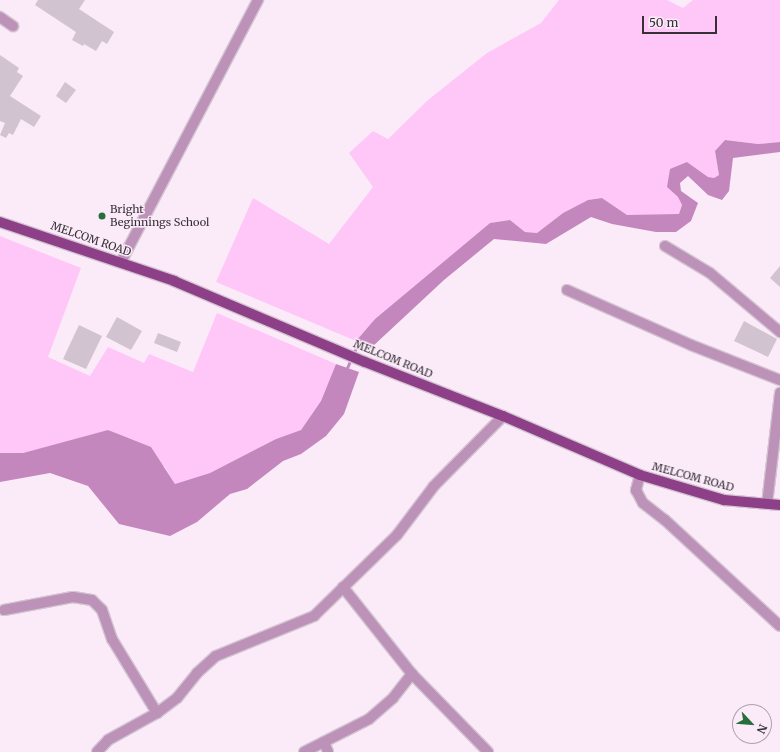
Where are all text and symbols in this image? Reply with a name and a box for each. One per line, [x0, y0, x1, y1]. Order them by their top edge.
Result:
scale bar [644, 8, 719, 34]
text: 50 m [649, 15, 678, 30]
place label: Bright Beginnings School [110, 203, 210, 229]
marker: Bright Beginnings School [97, 211, 107, 221]
street label: MELCOM ROAD [49, 219, 133, 259]
street label: MELCOM ROAD [351, 337, 435, 381]
street label: MELCOM ROAD [651, 460, 735, 494]
north arrow [732, 704, 772, 744]
text: N [754, 722, 770, 736]

